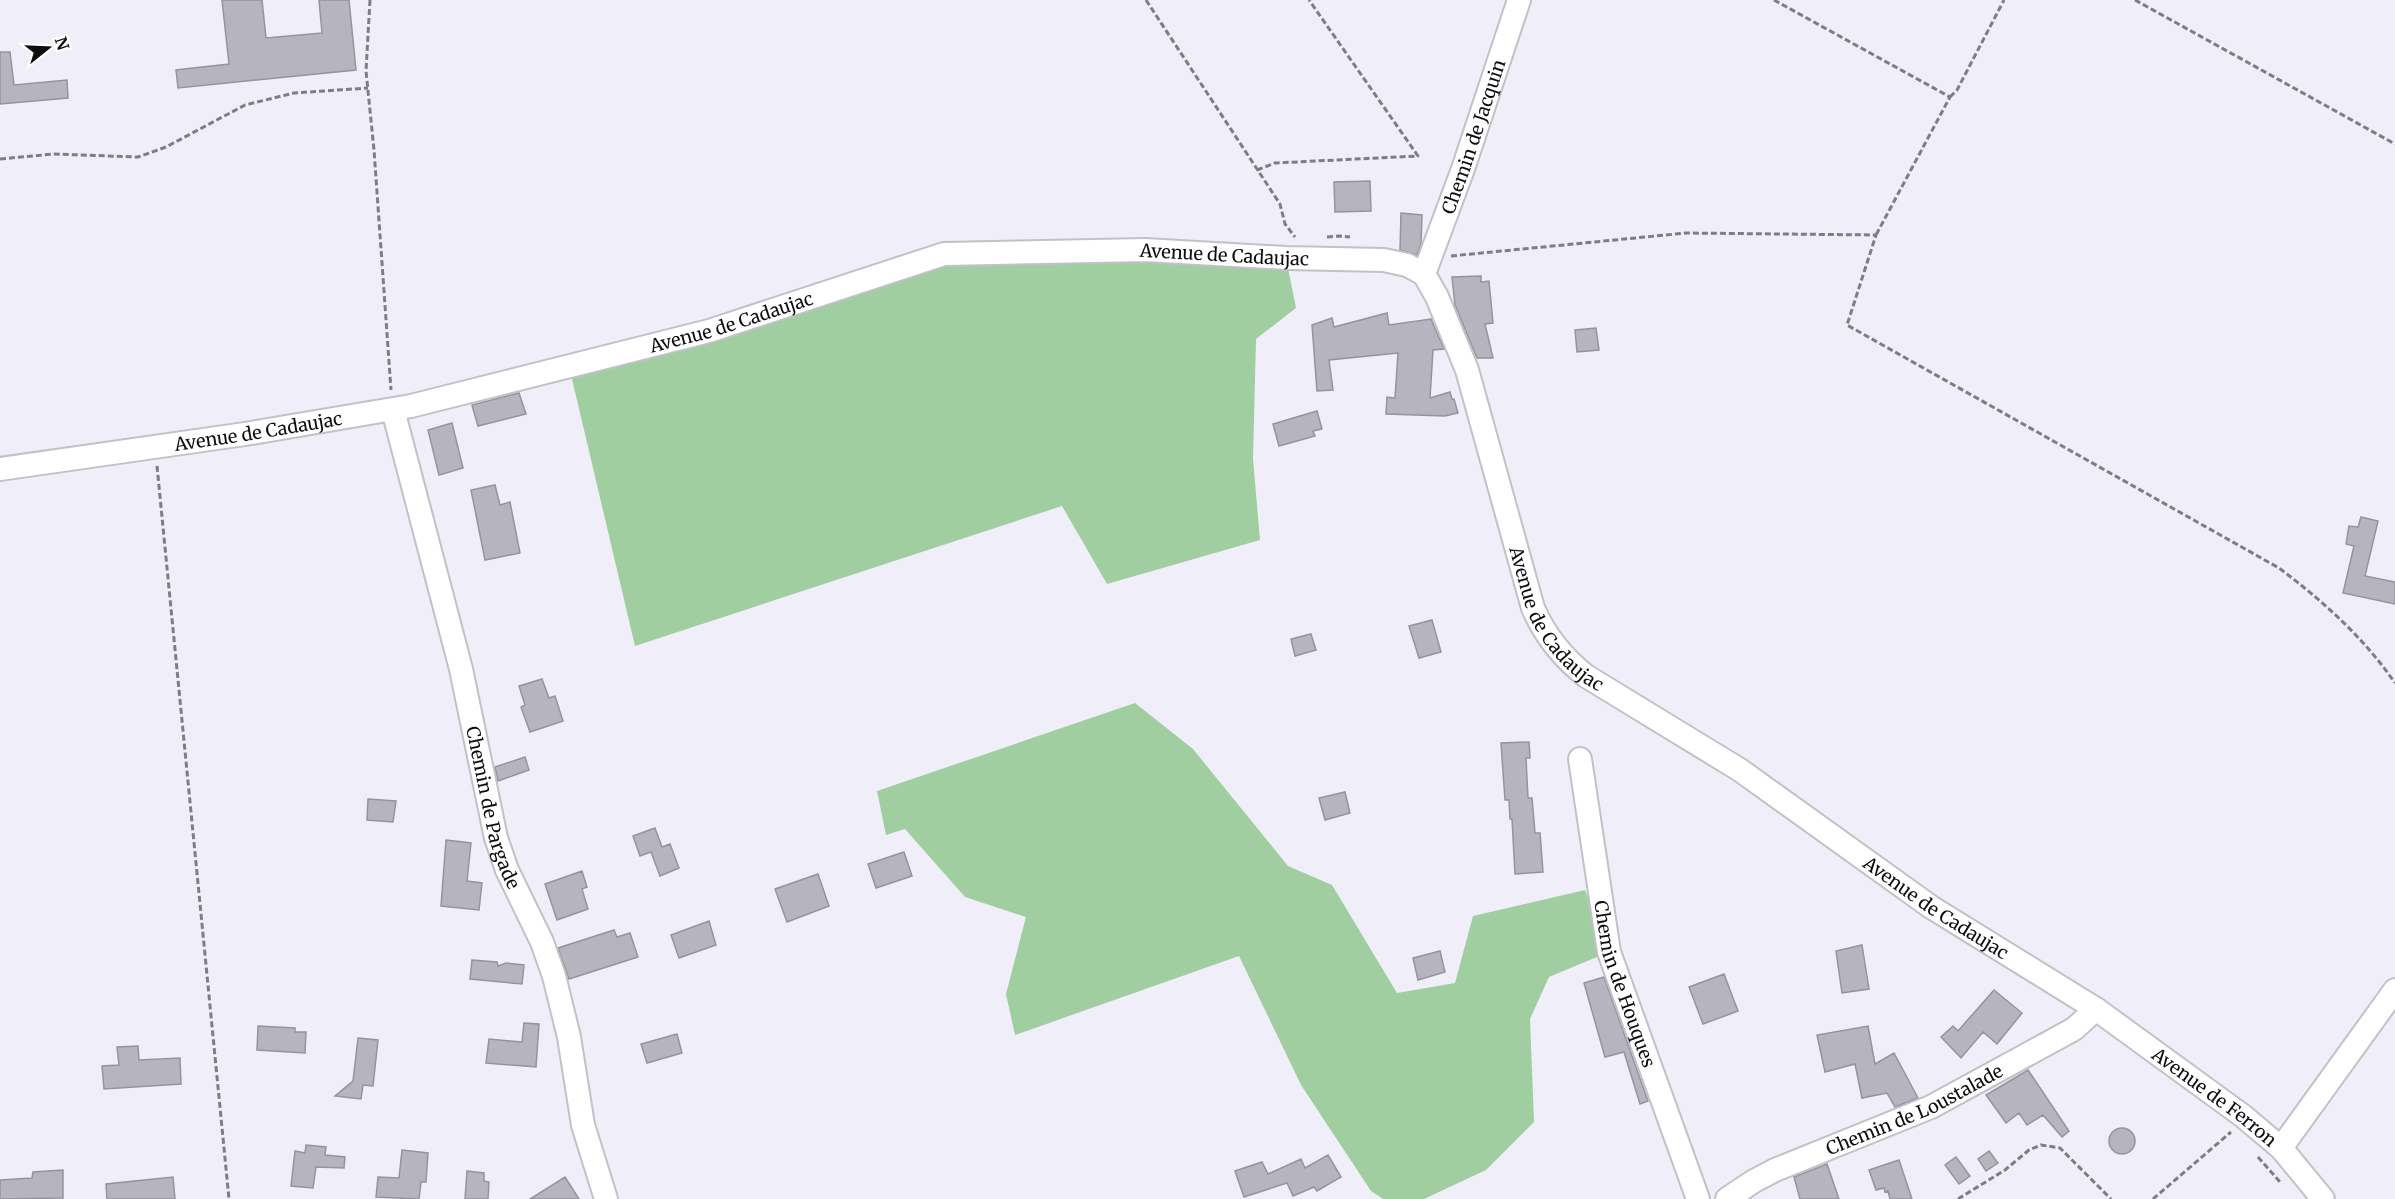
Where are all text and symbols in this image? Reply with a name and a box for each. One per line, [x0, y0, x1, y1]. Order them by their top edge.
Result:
north arrow [18, 18, 78, 78]
text: N [51, 34, 74, 53]
street label: Chemin de Jacquin [1436, 56, 1510, 217]
street label: Avenue de Cadaujac [1138, 238, 1309, 270]
street label: Avenue de Cadaujac [646, 286, 816, 357]
street label: Avenue de Cadaujac [172, 406, 344, 456]
street label: Avenue de Cadaujac [1505, 543, 1608, 696]
street label: Chemin de Pargade [462, 724, 526, 893]
street label: Avenue de Cadaujac [1858, 850, 2013, 964]
street label: Chemin de Houques [1590, 899, 1661, 1071]
street label: Avenue de Ferron [2147, 1042, 2282, 1151]
street label: Chemin de Loustalade [1822, 1059, 2006, 1160]

